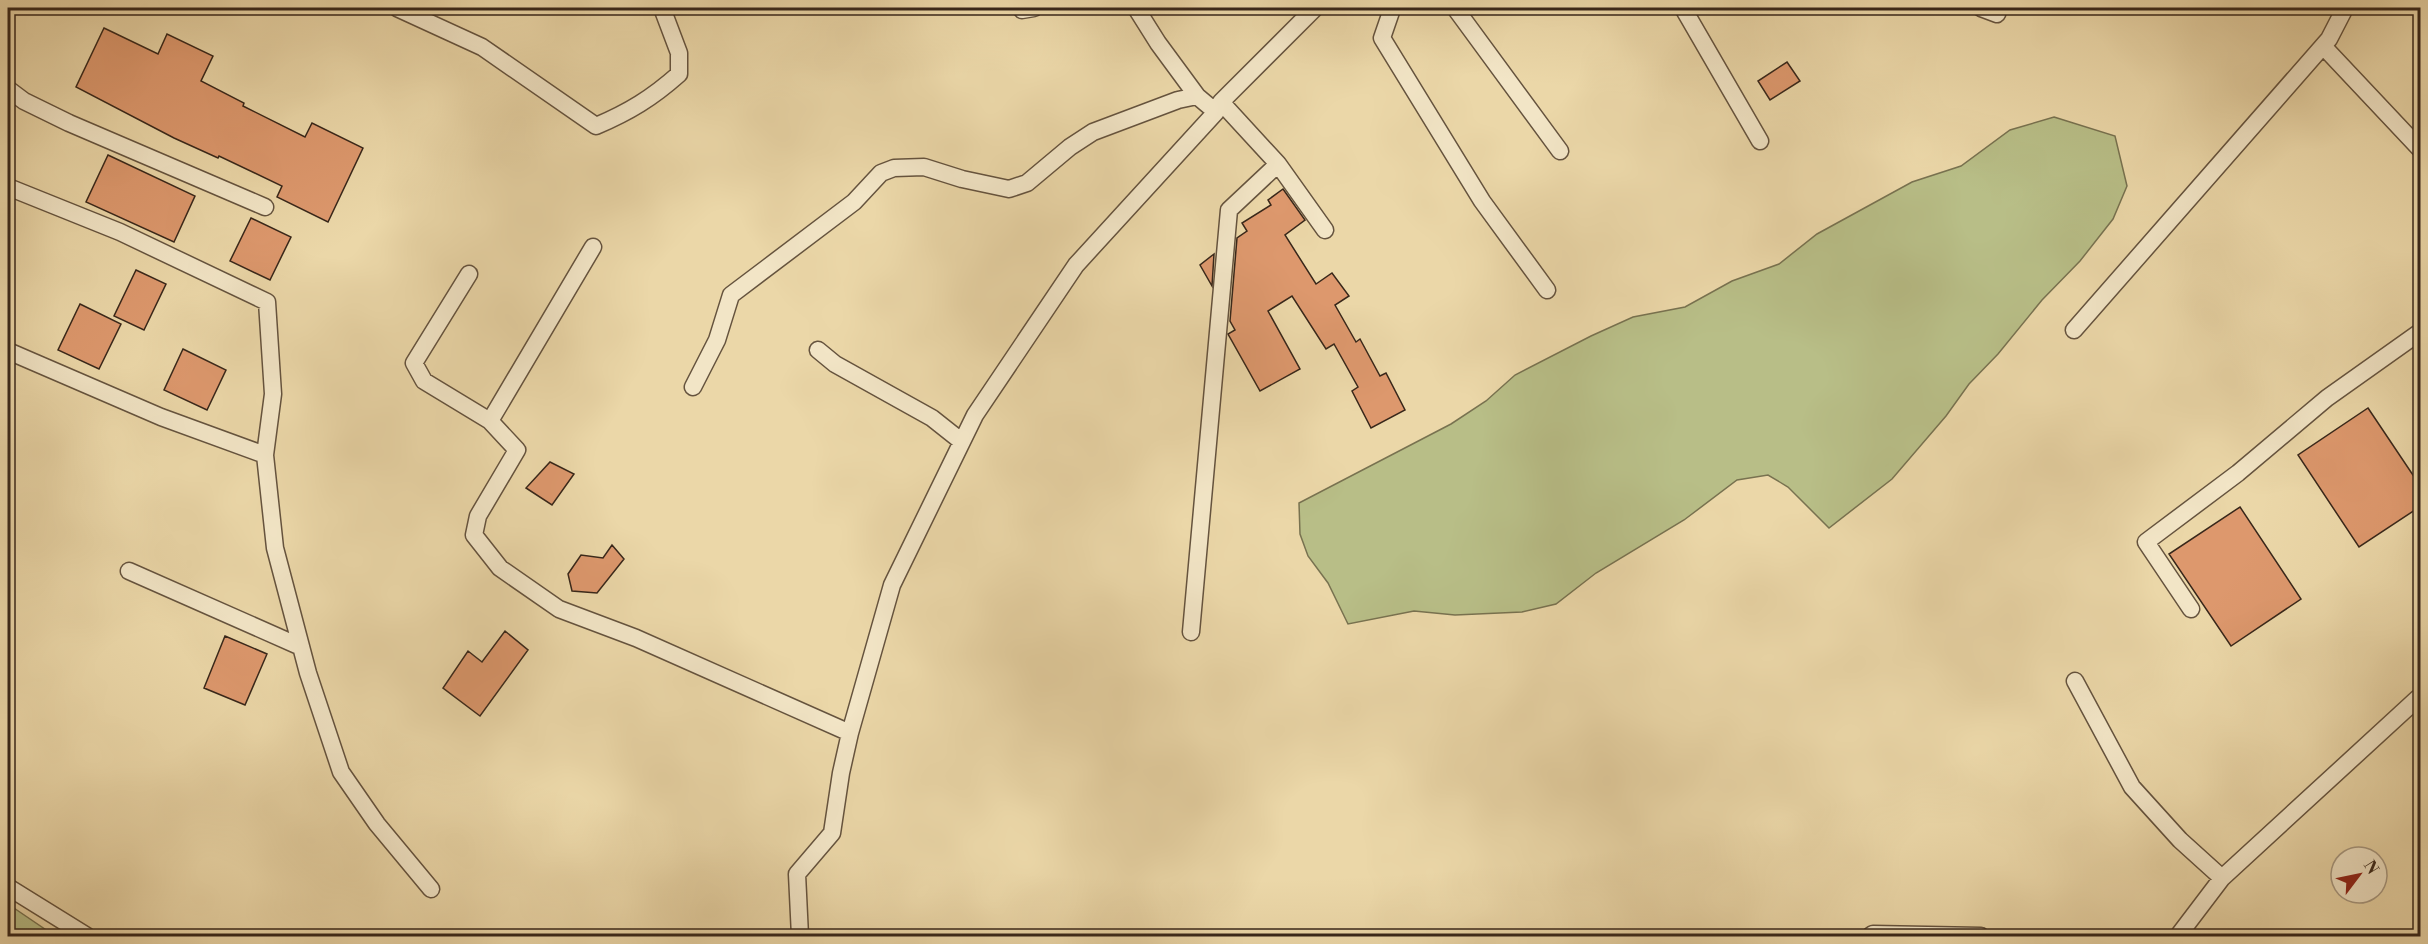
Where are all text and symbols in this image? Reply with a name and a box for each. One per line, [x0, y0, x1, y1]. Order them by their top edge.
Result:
north arrow [2329, 845, 2389, 905]
text: N [2359, 857, 2383, 879]

